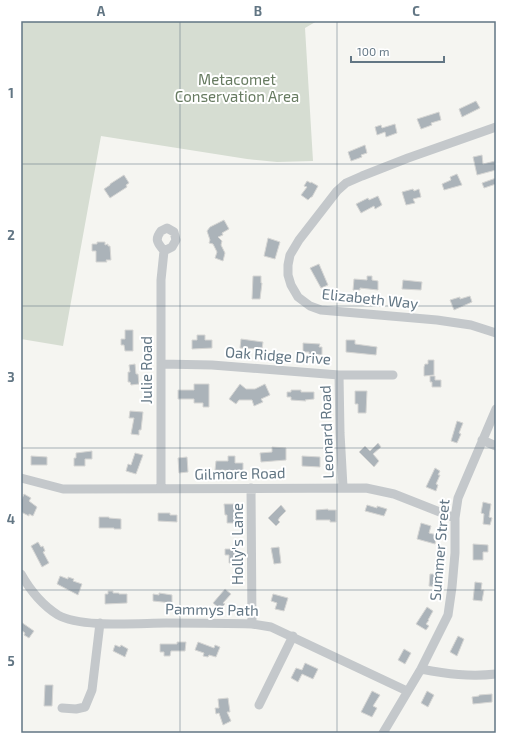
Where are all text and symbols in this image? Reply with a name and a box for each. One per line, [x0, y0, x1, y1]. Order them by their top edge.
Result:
text: A [97, 3, 106, 19]
text: B [254, 3, 262, 19]
text: C [412, 3, 420, 19]
scale bar [351, 38, 444, 64]
text: 100 m [357, 44, 389, 58]
park label: Metacomet Conservation Area [175, 70, 299, 105]
text: 1 [8, 85, 14, 101]
text: 2 [7, 227, 15, 243]
street label: Elizabeth Way [321, 284, 419, 312]
street label: Julie Road [137, 336, 155, 404]
street label: Oak Ridge Drive [225, 342, 332, 368]
text: 3 [7, 369, 15, 385]
street label: Leonard Road [315, 385, 337, 479]
street label: Gilmore Road [194, 463, 286, 483]
street label: Summer Street [426, 498, 452, 602]
street label: Holly's Lane [228, 503, 246, 585]
text: 4 [7, 511, 15, 527]
street label: Pammys Path [165, 599, 259, 619]
text: 5 [7, 653, 15, 669]

